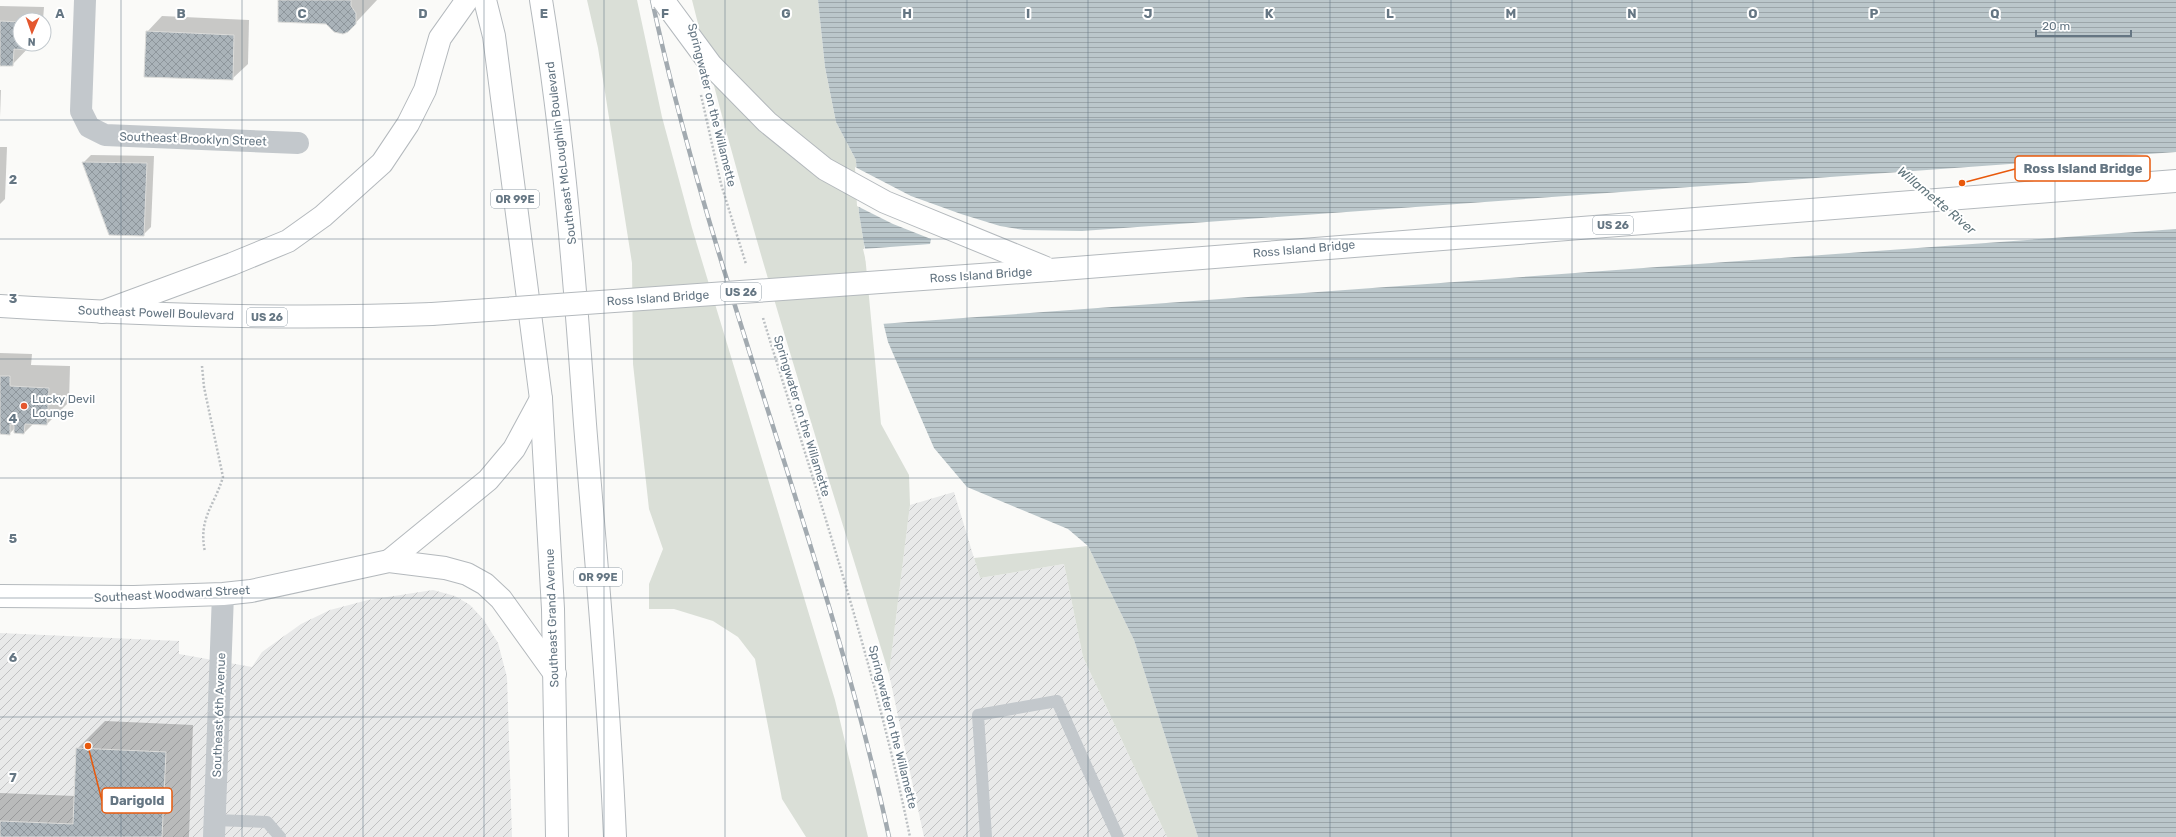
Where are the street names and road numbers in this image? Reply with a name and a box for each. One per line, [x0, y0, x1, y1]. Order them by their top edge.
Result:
street label: Springwater on the Willamette [685, 22, 739, 188]
street label: Southeast McLoughlin Boulevard [543, 61, 579, 245]
street label: Southeast Brooklyn Street [119, 129, 267, 149]
road number: OR 99E [491, 190, 539, 208]
road number: US 26 [1593, 216, 1633, 234]
street label: Ross Island Bridge [1252, 238, 1356, 260]
street label: Ross Island Bridge [929, 264, 1033, 286]
road number: US 26 [721, 283, 761, 301]
street label: Ross Island Bridge [606, 287, 710, 309]
street label: Southeast Powell Boulevard [78, 303, 234, 323]
road number: US 26 [247, 308, 287, 326]
street label: Springwater on the Willamette [771, 334, 833, 499]
street label: Southeast Grand Avenue [543, 548, 561, 688]
road number: OR 99E [574, 568, 622, 586]
street label: Southeast Woodward Street [94, 583, 251, 605]
street label: Springwater on the Willamette [866, 644, 920, 810]
street label: Southeast 6th Avenue [210, 652, 228, 777]

